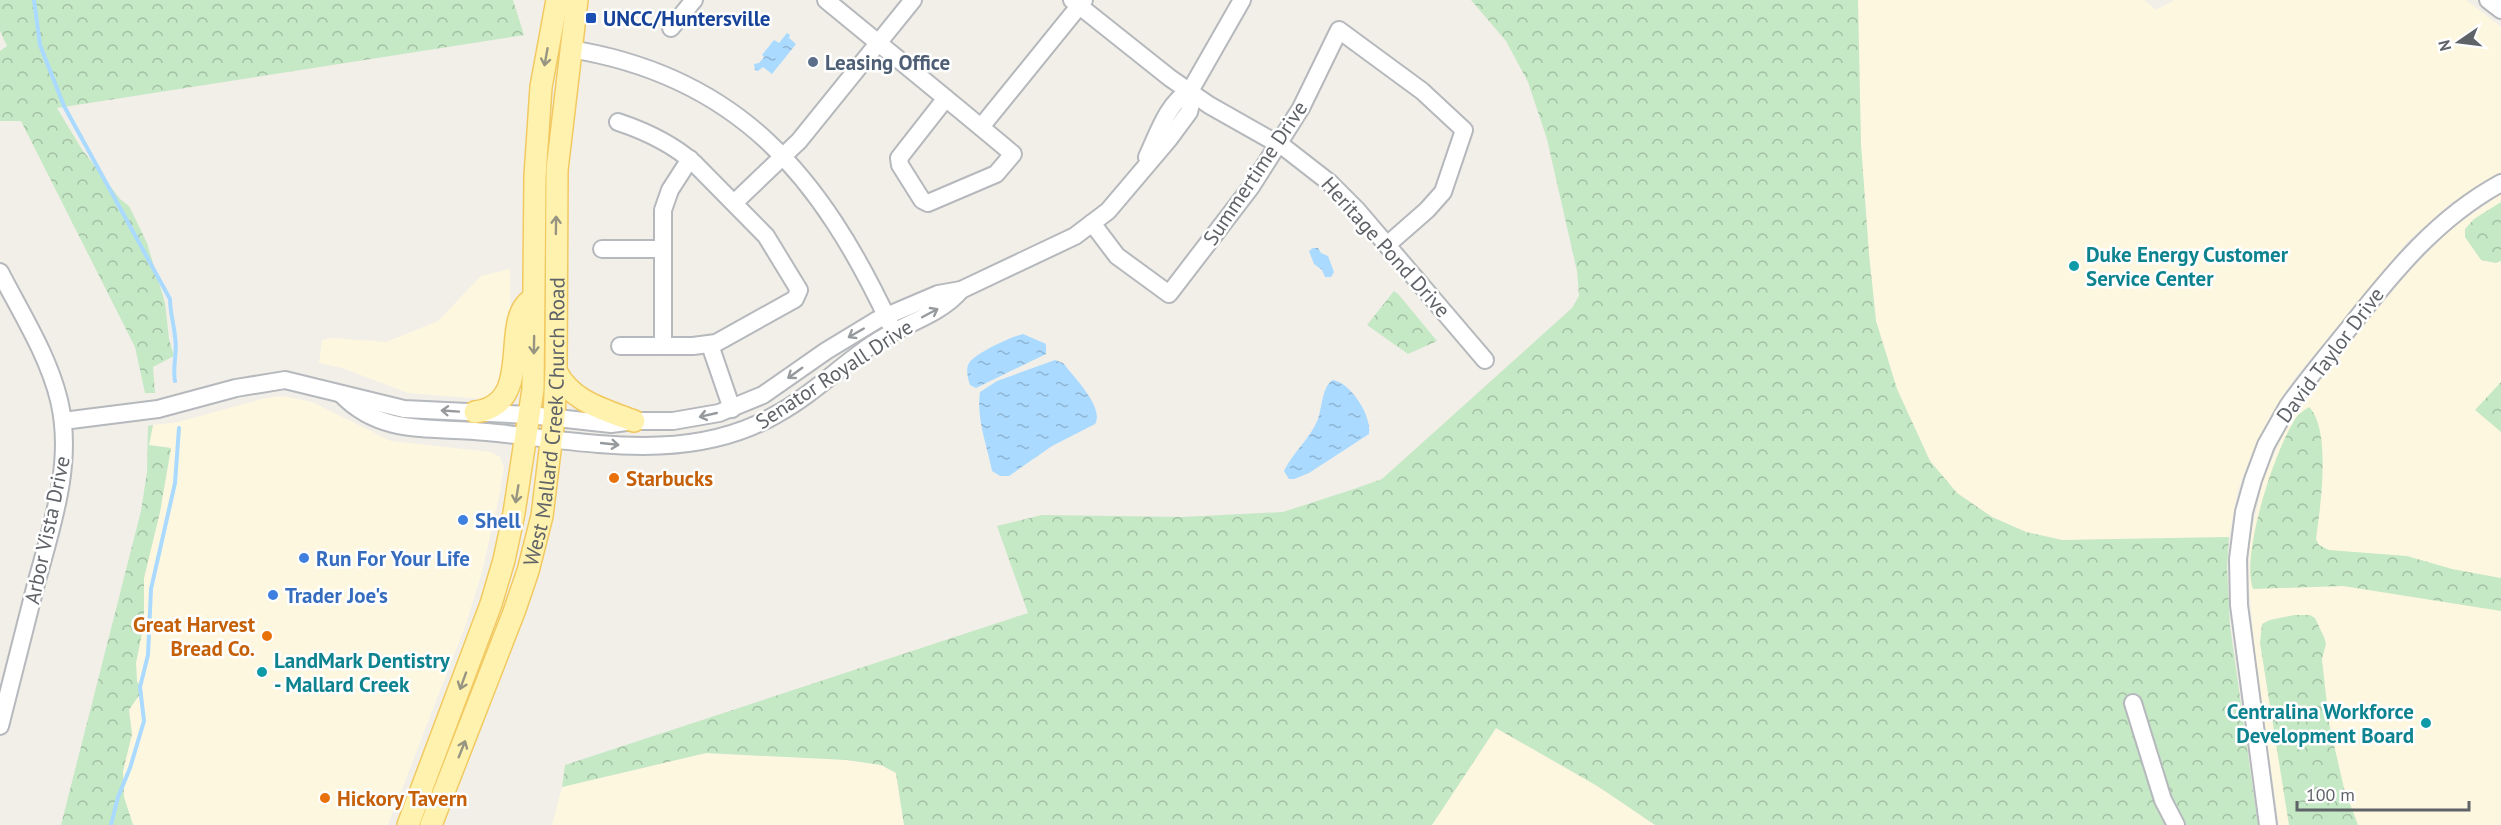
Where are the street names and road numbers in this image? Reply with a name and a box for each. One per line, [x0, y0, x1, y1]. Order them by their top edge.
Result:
street label: Summertime Drive [1197, 96, 1313, 250]
street label: Heritage Pond Drive [1316, 171, 1456, 323]
street label: West Mallard Creek Church Road [516, 277, 570, 569]
street label: David Taylor Drive [2270, 282, 2390, 428]
street label: Senator Royall Drive [750, 313, 918, 435]
street label: Arbor Vista Drive [18, 453, 76, 607]

